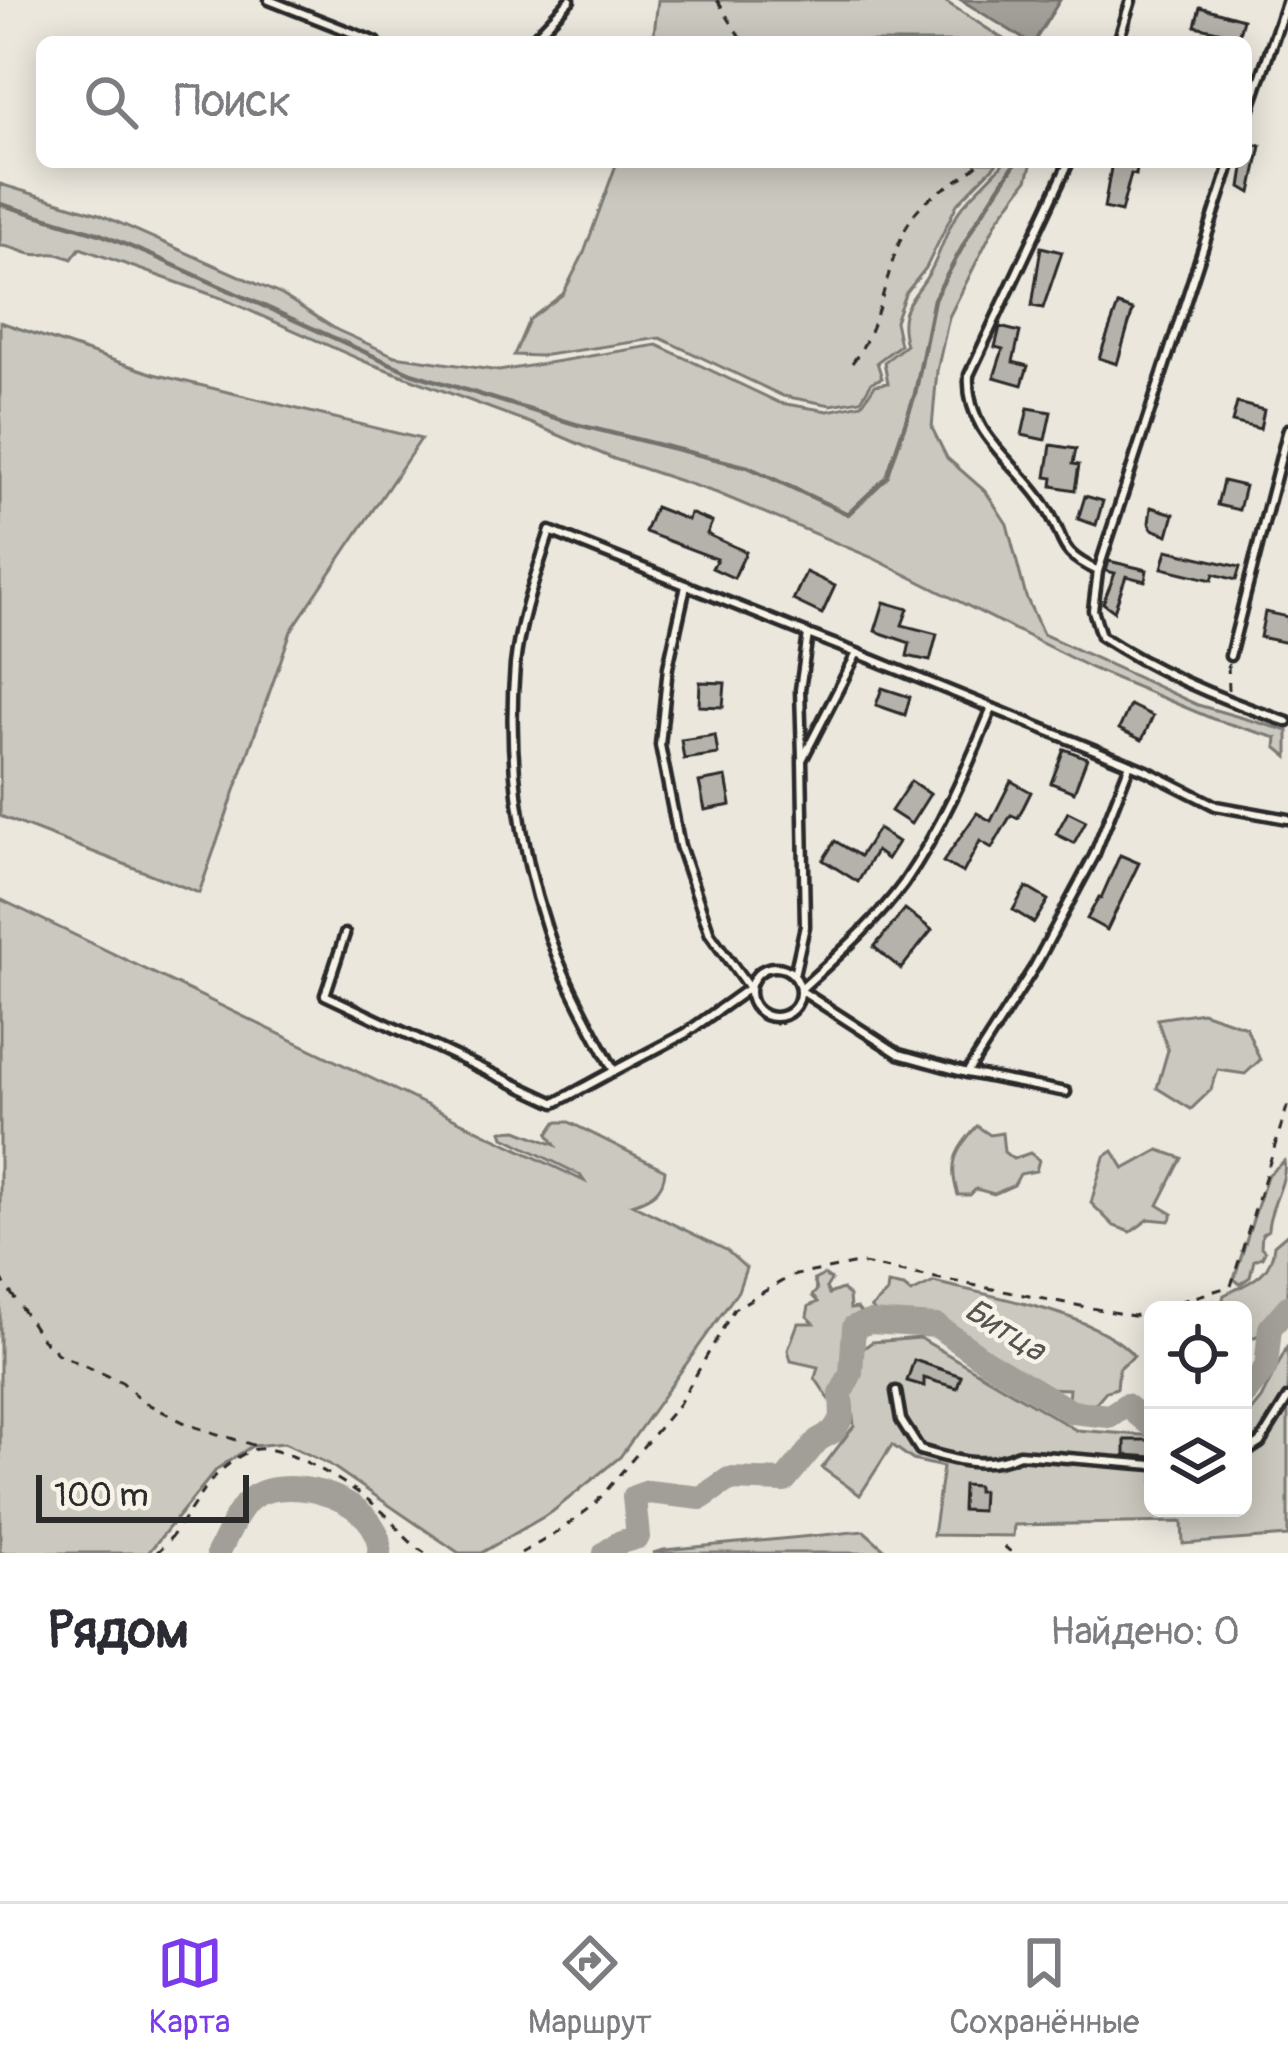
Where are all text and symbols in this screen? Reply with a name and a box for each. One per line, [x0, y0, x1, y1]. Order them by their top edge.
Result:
search box [36, 36, 1252, 168]
icon: search [78, 69, 144, 135]
text: Поиск [174, 74, 291, 130]
water label: Битца [957, 1290, 1054, 1371]
map controls [1144, 1301, 1252, 1517]
button: locate [1144, 1301, 1252, 1409]
button: layers [1144, 1409, 1252, 1517]
scale bar [36, 1469, 249, 1522]
text: 100 m [54, 1475, 148, 1516]
text: Рядом [48, 1599, 189, 1663]
text: Найдено: 0 [1050, 1607, 1240, 1656]
tab: Карта [149, 1930, 230, 2043]
tab: Маршрут [528, 1930, 652, 2043]
tab: Сохранённые [949, 1930, 1139, 2043]

